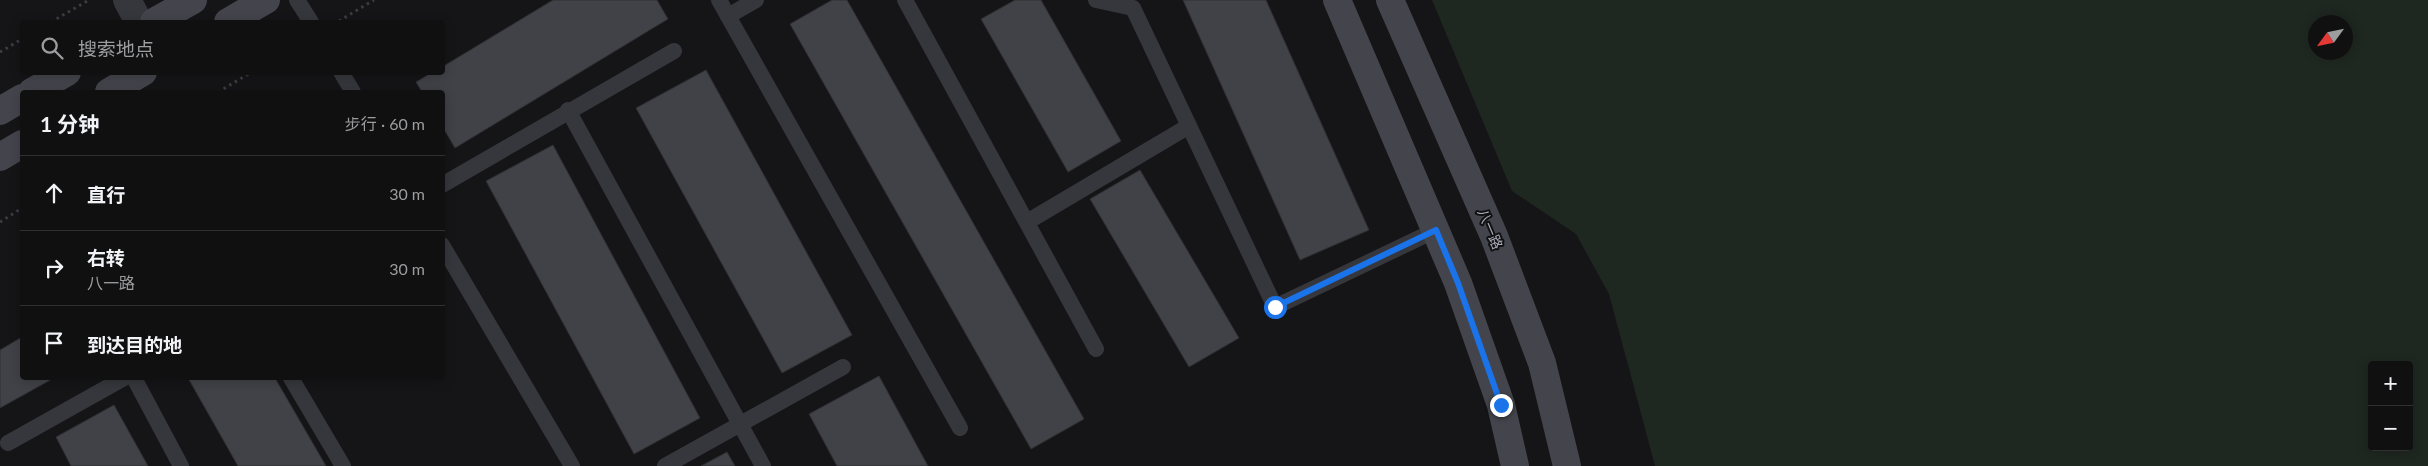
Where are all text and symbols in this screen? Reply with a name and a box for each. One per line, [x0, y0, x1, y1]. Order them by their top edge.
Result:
north arrow [2308, 15, 2353, 60]
search box [20, 20, 445, 75]
icon: search [38, 34, 66, 62]
text: 搜索地点 [78, 37, 154, 60]
text: 1 分钟 [40, 111, 99, 136]
text: 步行 · 60 m [345, 114, 425, 133]
icon: ahead [40, 179, 68, 207]
text: 直行 [87, 183, 125, 206]
text: 30 m [389, 184, 425, 203]
street label: 八一路 [1474, 206, 1506, 251]
text: 右转 [87, 246, 125, 269]
icon: right [40, 254, 68, 282]
text: 30 m [389, 259, 425, 278]
text: 八一路 [87, 273, 135, 292]
route start [1264, 296, 1287, 319]
icon: arrive [40, 329, 68, 357]
text: 到达目的地 [87, 333, 182, 356]
map controls [2368, 361, 2413, 451]
button: + [2368, 361, 2413, 406]
route end [1490, 394, 1513, 417]
button: − [2368, 406, 2413, 451]

